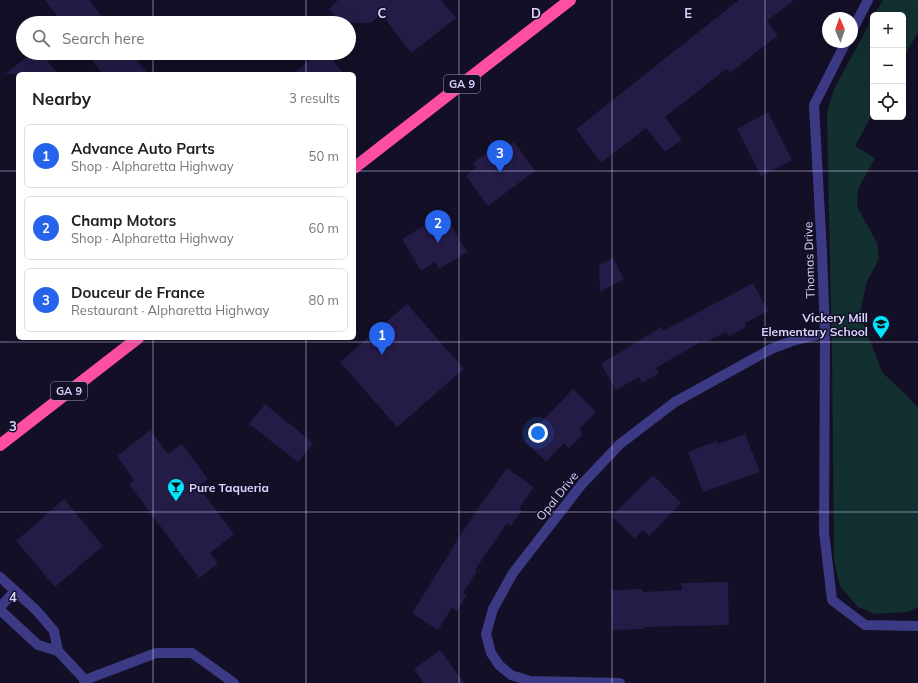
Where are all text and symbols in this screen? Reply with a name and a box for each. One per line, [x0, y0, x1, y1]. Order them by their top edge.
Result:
text: C [378, 5, 387, 21]
text: D [531, 5, 541, 21]
text: E [684, 5, 692, 21]
north arrow [822, 12, 858, 48]
map controls [870, 12, 906, 120]
button: + [870, 12, 906, 48]
search box [16, 16, 356, 60]
icon: search [30, 27, 52, 49]
text: Search here [62, 29, 144, 48]
button: − [870, 48, 906, 84]
road number: GA 9 [444, 75, 480, 93]
button: locate [870, 84, 906, 120]
text: Nearby [32, 88, 91, 109]
text: 3 results [289, 90, 340, 106]
text: Advance Auto Parts [71, 139, 215, 158]
pin: 3 [487, 140, 513, 173]
text: 1 [42, 148, 50, 164]
text: 50 m [309, 148, 339, 164]
text: Shop · Alpharetta Highway [71, 158, 234, 174]
pin: 2 [425, 210, 451, 243]
text: Champ Motors [71, 211, 176, 230]
text: 2 [42, 220, 50, 236]
text: 60 m [309, 220, 339, 236]
street label: Thomas Drive [800, 221, 818, 299]
text: Shop · Alpharetta Highway [71, 230, 234, 246]
text: Douceur de France [71, 283, 205, 302]
text: 3 [42, 292, 50, 308]
text: 80 m [309, 292, 339, 308]
text: Restaurant · Alpharetta Highway [71, 302, 270, 318]
place label: Vickery Mill Elementary School [761, 310, 868, 339]
school or university icon: Vickery Mill Elementary School [871, 314, 891, 339]
pin: 1 [369, 322, 395, 355]
road number: GA 9 [51, 382, 87, 400]
text: 3 [9, 418, 17, 434]
your location [528, 423, 548, 443]
street label: Opal Drive [533, 468, 581, 524]
bar icon: Pure Taqueria [166, 477, 186, 502]
place label: Pure Taqueria [189, 480, 269, 495]
text: 4 [9, 589, 17, 605]

